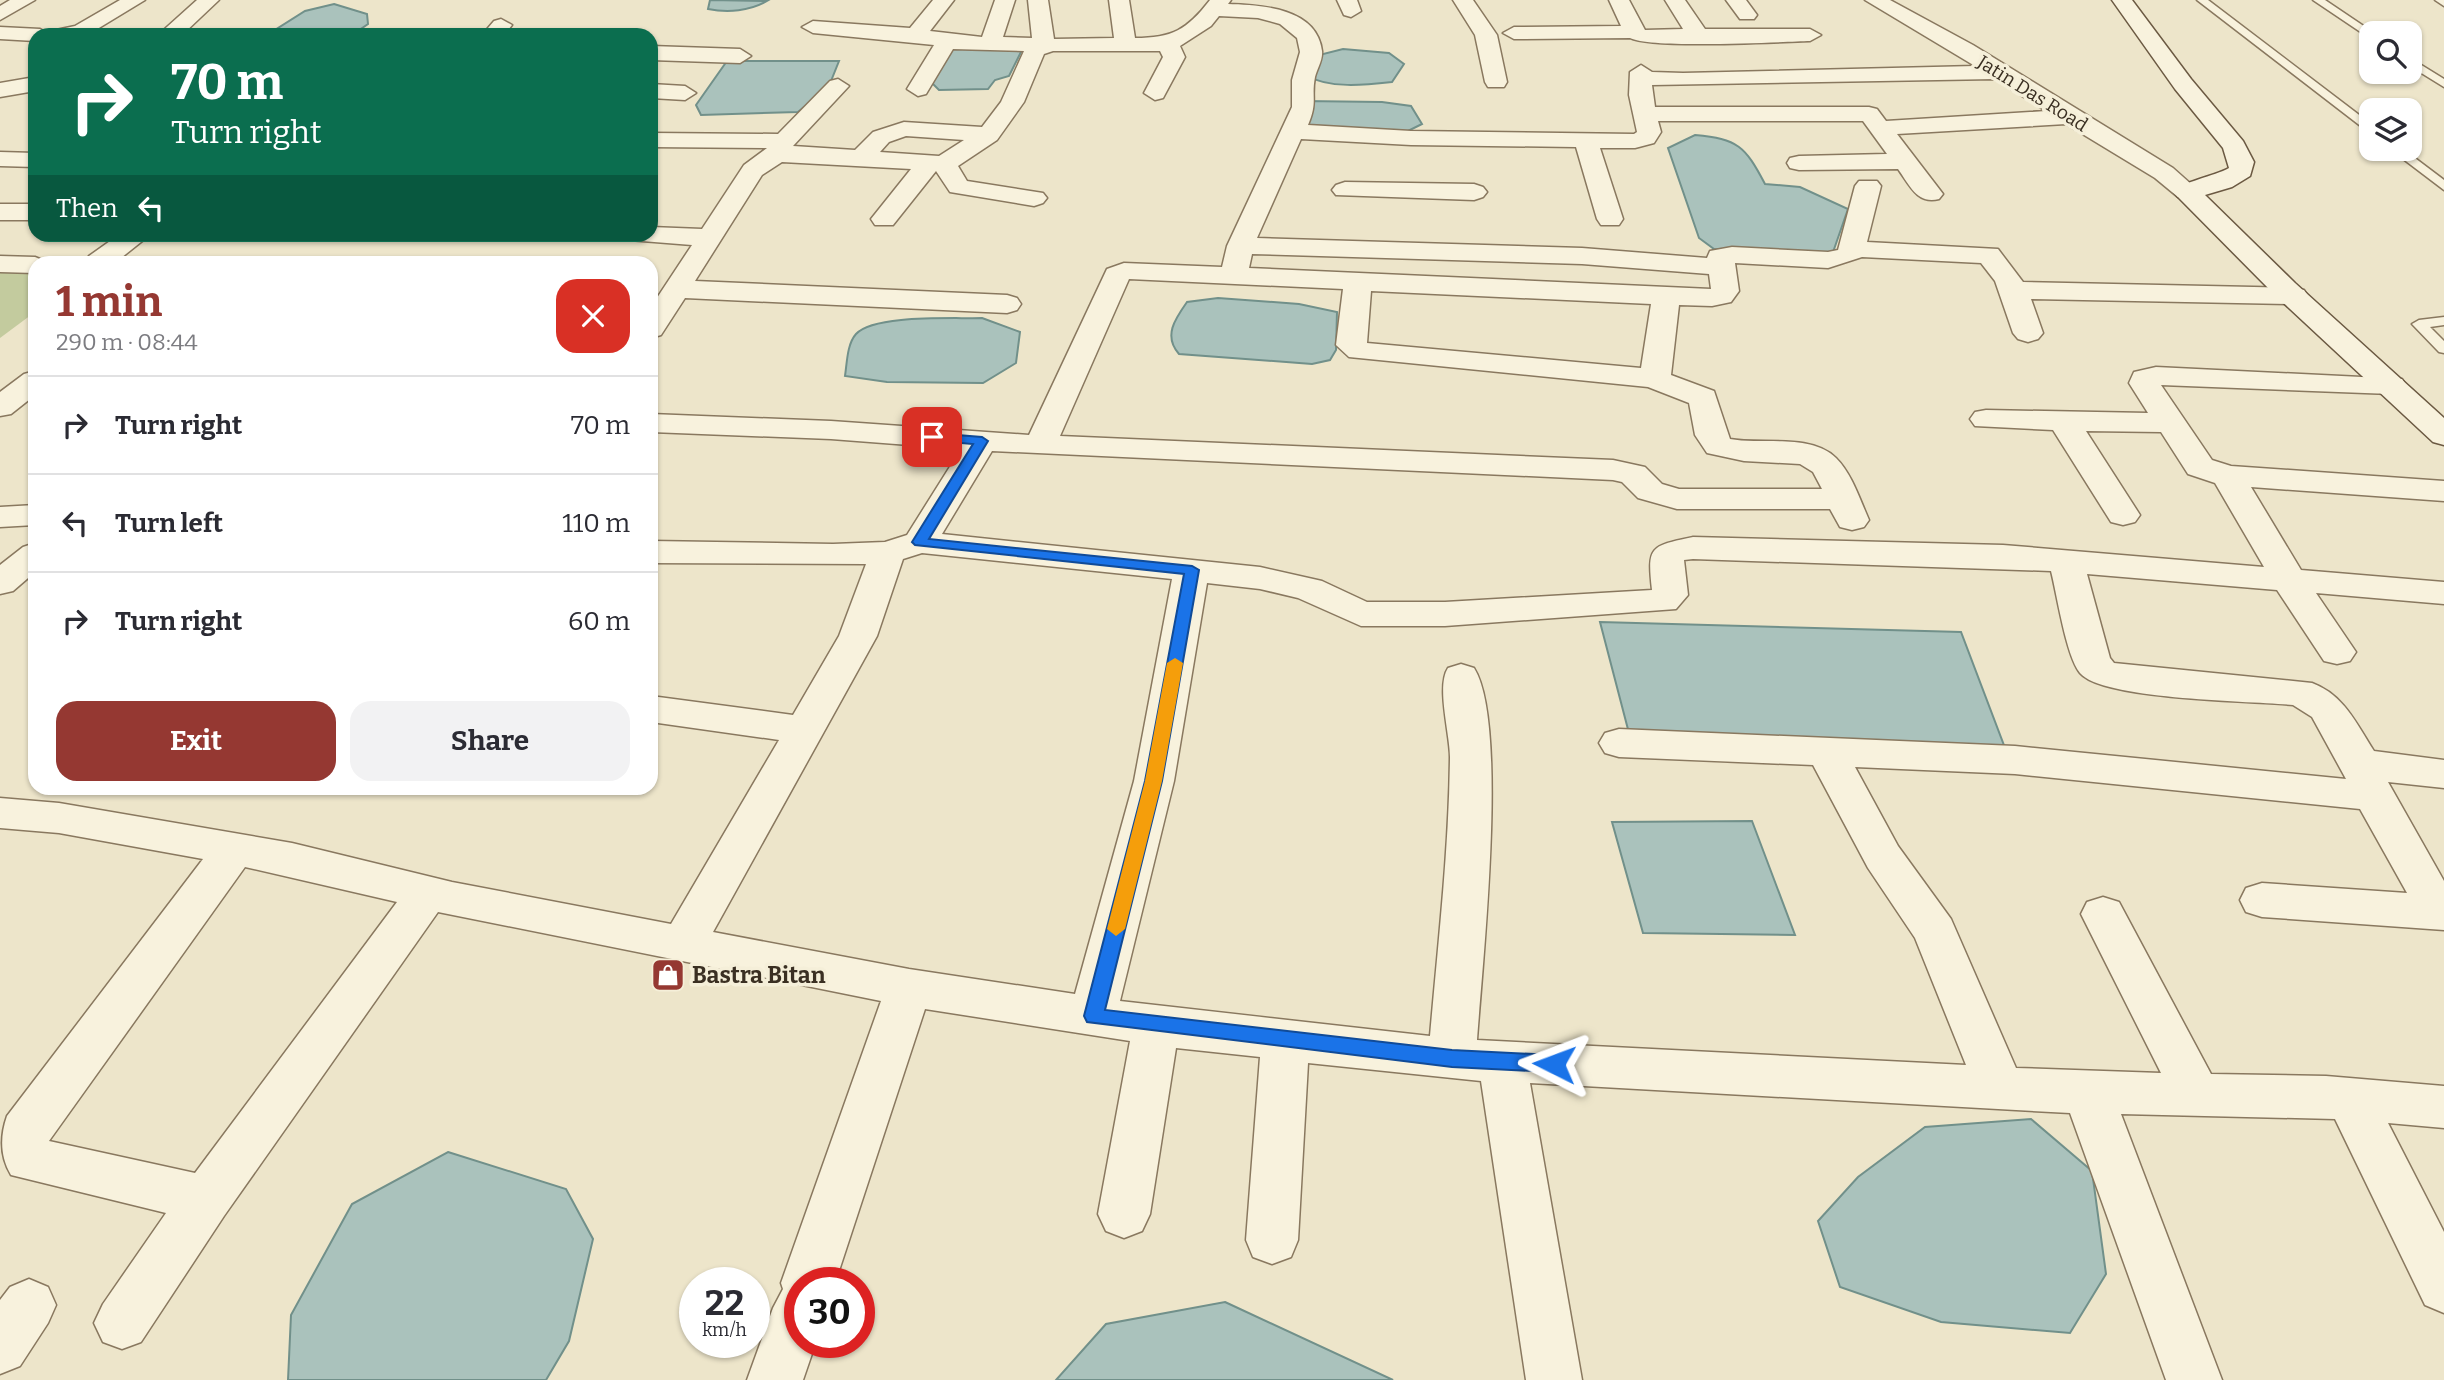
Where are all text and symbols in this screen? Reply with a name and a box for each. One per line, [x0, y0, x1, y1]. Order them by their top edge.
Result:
map controls [2359, 21, 2422, 161]
button: search [2359, 21, 2422, 84]
street label: Jatin Das Road [1972, 50, 2092, 137]
text: 70 m [171, 53, 283, 112]
icon: right [56, 56, 147, 147]
button: layers [2359, 98, 2422, 161]
text: Turn right [171, 113, 322, 151]
icon: left [132, 189, 170, 227]
text: Then [56, 193, 118, 224]
text: 1 min [56, 277, 162, 327]
button: close [556, 279, 630, 353]
text: 290 m · 08:44 [56, 328, 198, 356]
icon: right [56, 406, 94, 444]
pin [902, 407, 962, 467]
text: Turn right [115, 410, 242, 441]
text: 70 m [571, 410, 630, 441]
icon: arrive [913, 418, 951, 456]
icon: left [56, 504, 94, 542]
text: Turn left [115, 508, 223, 539]
text: 110 m [562, 508, 630, 539]
icon: right [56, 602, 94, 640]
text: Turn right [115, 606, 242, 637]
text: 60 m [568, 606, 630, 637]
button: Exit [56, 701, 336, 781]
button: Share [350, 701, 630, 781]
shop icon: Bastra Bitan [649, 956, 687, 994]
place label: Bastra Bitan [692, 961, 826, 989]
position arrow [1517, 1027, 1591, 1101]
speed limit sign: 30 [784, 1267, 875, 1358]
text: 22 [705, 1282, 744, 1324]
text: km/h [702, 1319, 747, 1341]

